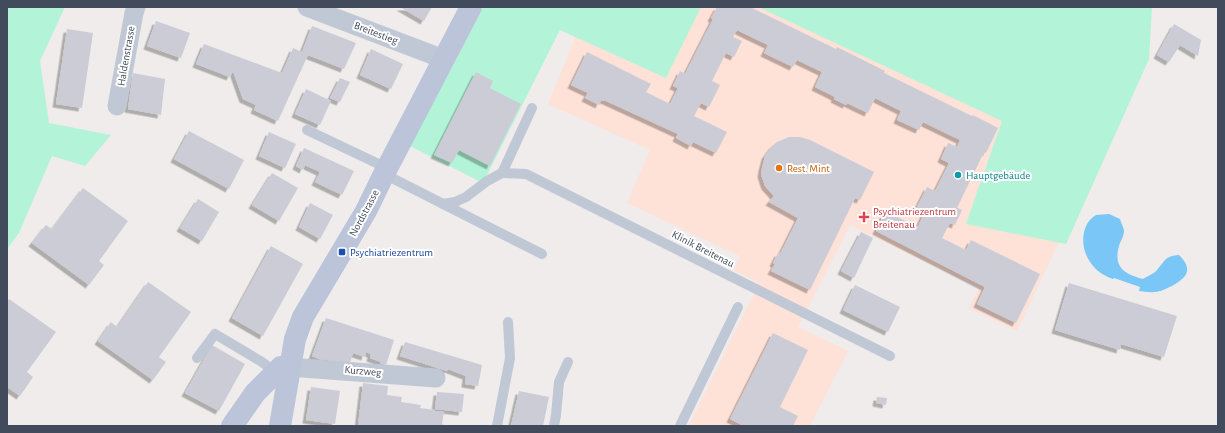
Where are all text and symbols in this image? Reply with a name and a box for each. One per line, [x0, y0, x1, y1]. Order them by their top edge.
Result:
street label: Breitestieg [353, 20, 400, 47]
street label: Haldenstrasse [115, 25, 137, 87]
marker: Rest. Mint [774, 163, 784, 173]
place label: Rest. Mint [787, 163, 830, 174]
marker: Hauptgebäude [953, 170, 963, 180]
place label: Hauptgebäude [966, 170, 1030, 181]
street label: Nordstrasse [347, 188, 381, 238]
place label: Psychiatriezentrum Breitenau [873, 206, 956, 230]
marker: Psychiatriezentrum Breitenau [858, 211, 870, 223]
street label: Klinik Breitenau [670, 229, 736, 270]
marker: Psychiatriezentrum [337, 247, 347, 257]
place label: Psychiatriezentrum [350, 247, 433, 258]
street label: Kurzweg [344, 364, 383, 378]

